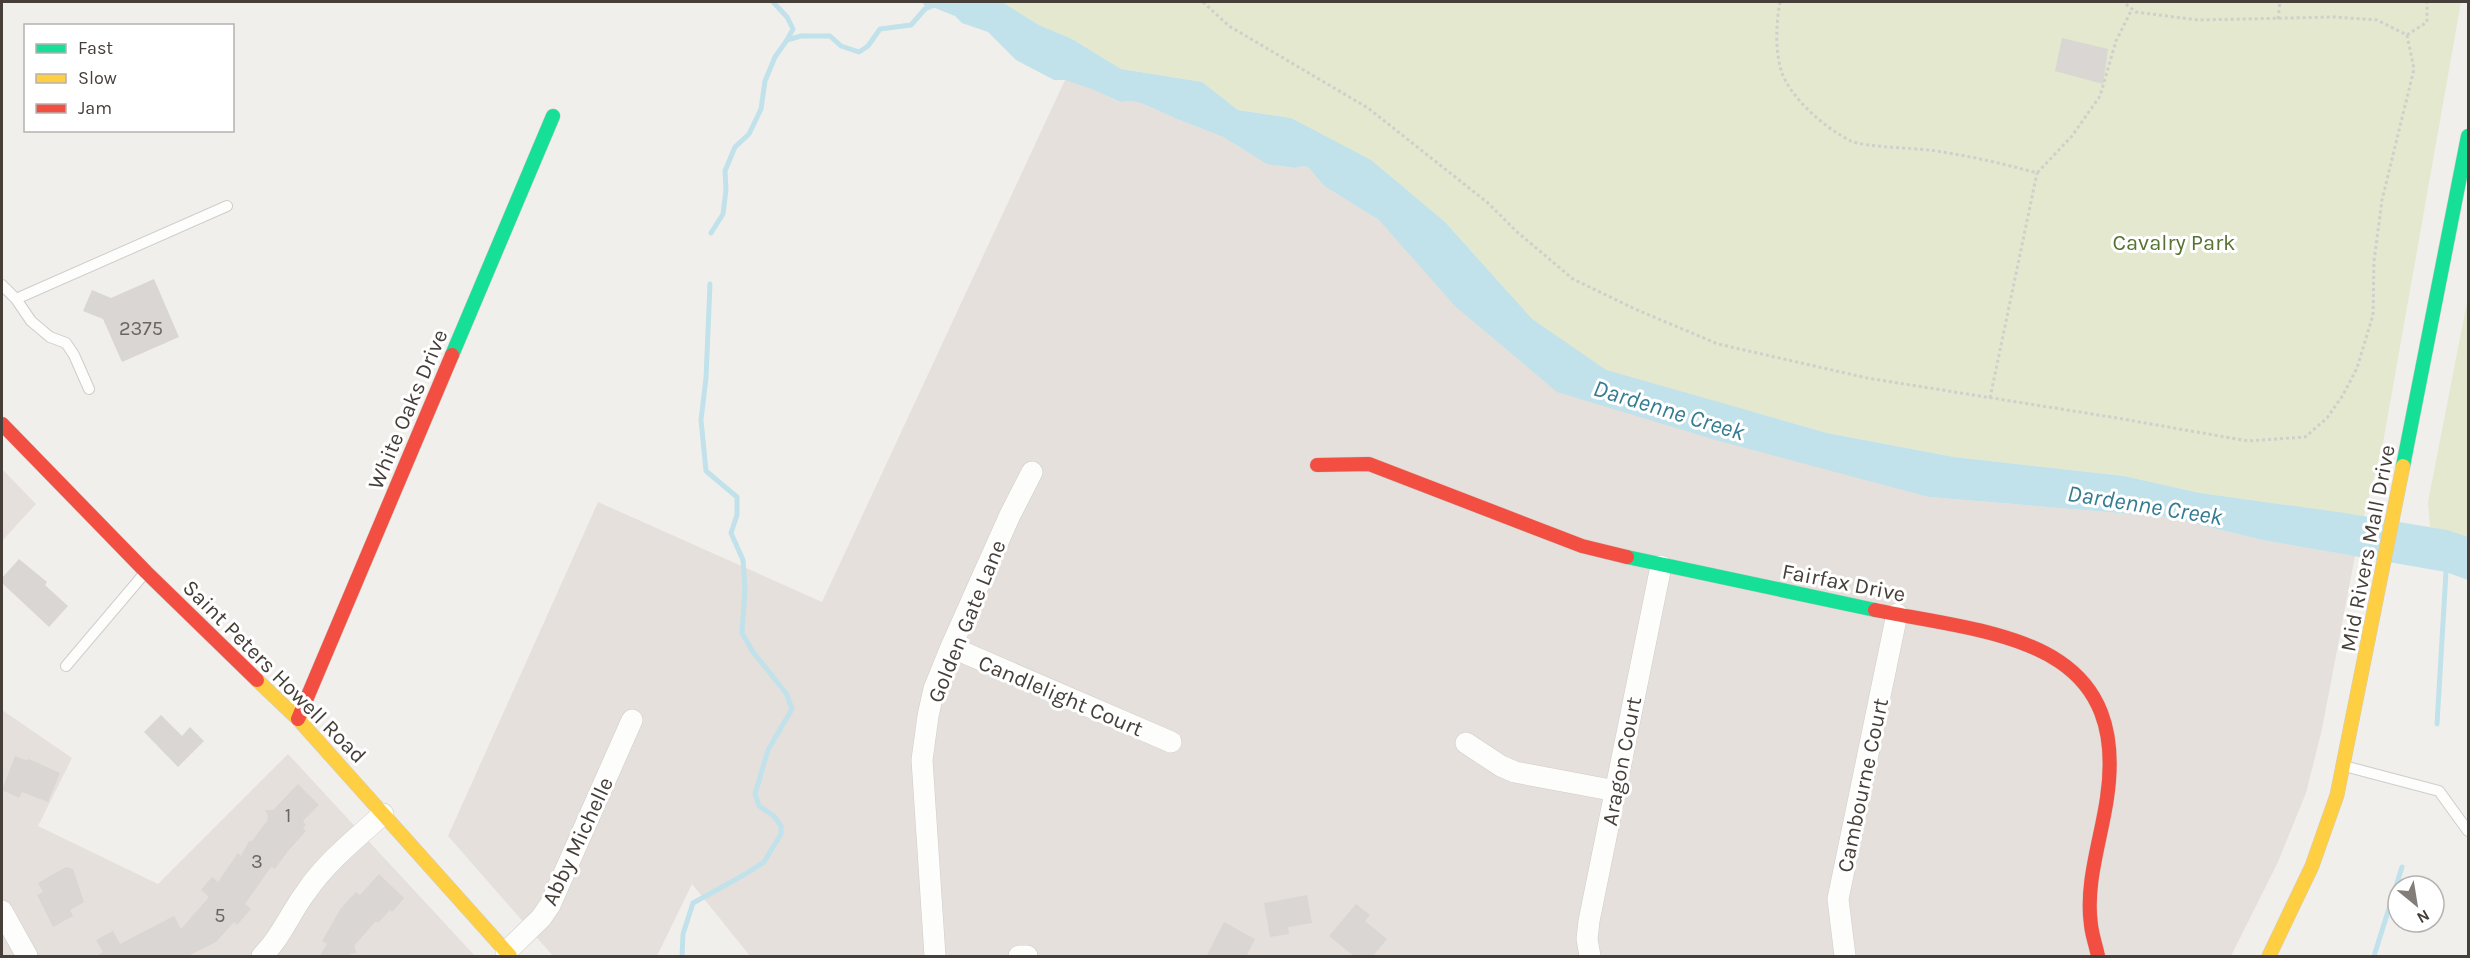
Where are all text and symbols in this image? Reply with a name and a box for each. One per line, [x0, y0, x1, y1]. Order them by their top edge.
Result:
legend [24, 24, 234, 132]
text: Fast [78, 37, 113, 59]
text: Slow [78, 67, 117, 89]
text: Jam [78, 97, 112, 119]
park label: Cavalry Park [2113, 230, 2235, 256]
house number: 2375 [119, 317, 163, 340]
street label: White Oaks Drive [363, 326, 453, 493]
water label: Dardenne Creek [1590, 374, 1749, 447]
street label: Mid Rivers Mall Drive [2335, 443, 2401, 654]
water label: Dardenne Creek [2065, 479, 2225, 531]
street label: Golden Gate Lane [922, 536, 1011, 707]
street label: Fairfax Drive [1780, 558, 1908, 608]
street label: Saint Peters Howell Road [177, 575, 371, 769]
street label: Candlelight Court [974, 650, 1147, 742]
street label: Aragon Court [1597, 695, 1647, 828]
street label: Cambourne Court [1832, 696, 1894, 875]
street label: Abby Michelle [537, 773, 619, 910]
house number: 1 [285, 804, 291, 827]
house number: 3 [251, 850, 263, 873]
north arrow [2386, 874, 2446, 934]
house number: 5 [214, 904, 226, 927]
text: N [2414, 905, 2433, 928]

